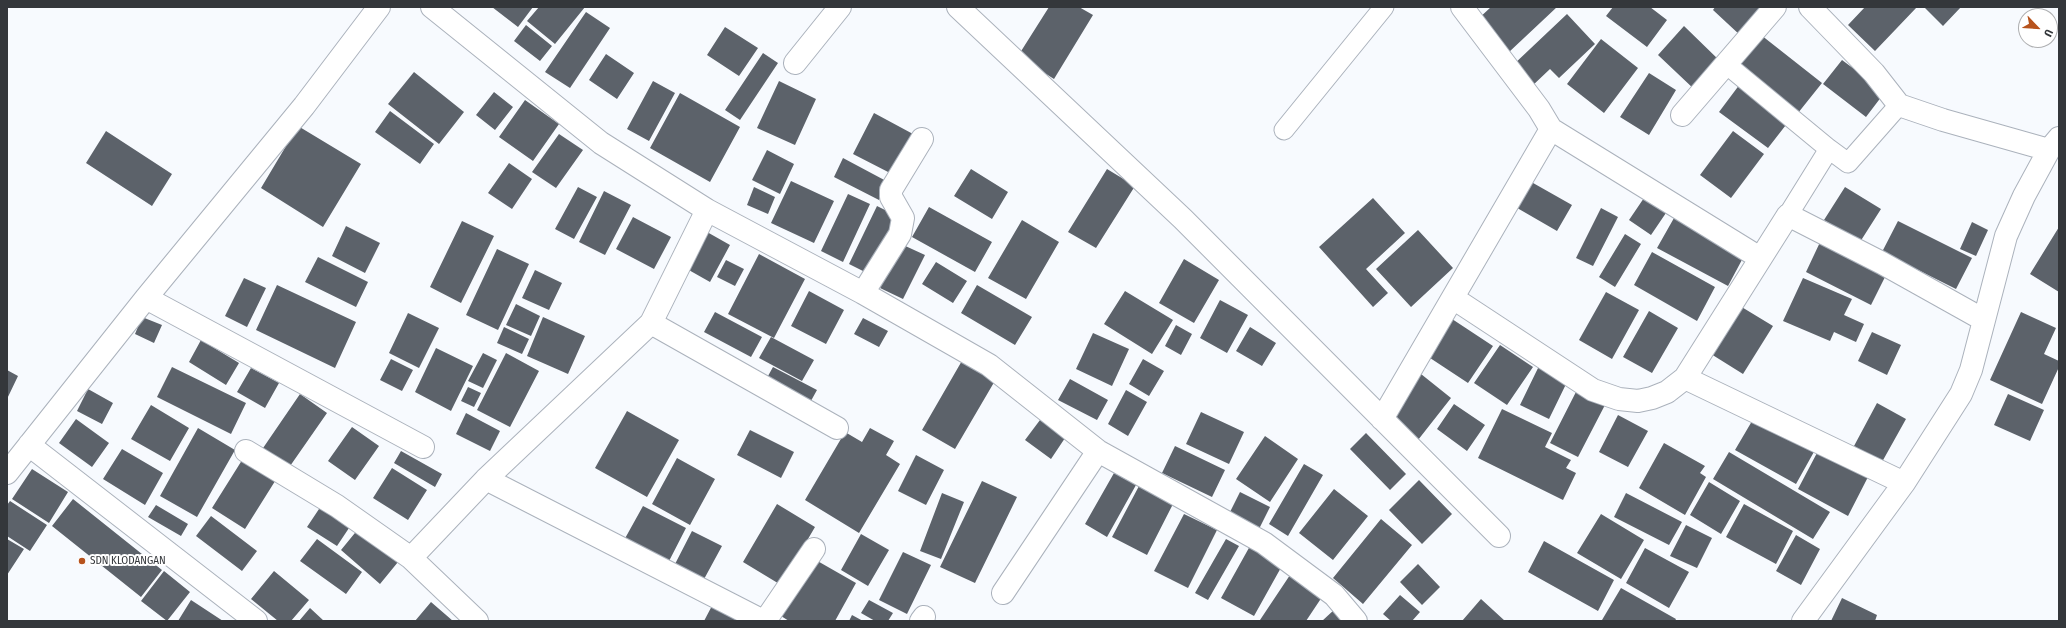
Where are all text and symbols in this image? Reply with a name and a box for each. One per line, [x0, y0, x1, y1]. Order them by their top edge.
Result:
north arrow [2018, 8, 2058, 48]
text: U [2041, 27, 2056, 39]
place label: SDN KLODANGAN [90, 554, 166, 568]
marker: SDN KLODANGAN [77, 556, 87, 566]

